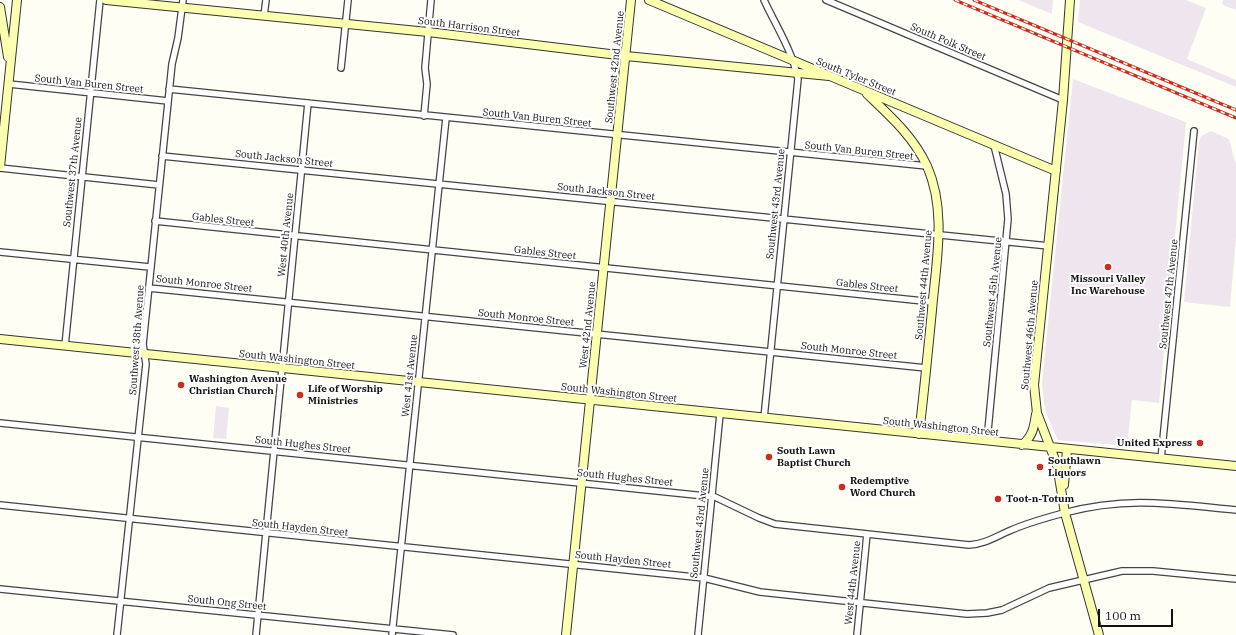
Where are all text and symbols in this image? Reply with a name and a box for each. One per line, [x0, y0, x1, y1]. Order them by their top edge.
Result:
street label: Southwest 42nd Avenue [603, 10, 627, 124]
street label: South Harrison Street [417, 15, 521, 39]
street label: South Polk Street [908, 21, 988, 63]
street label: South Tyler Street [814, 56, 898, 98]
street label: South Van Buren Street [34, 72, 144, 96]
street label: South Van Buren Street [482, 106, 592, 130]
street label: Southwest 37th Avenue [61, 117, 85, 227]
street label: South Van Buren Street [804, 139, 914, 163]
street label: South Jackson Street [235, 148, 333, 170]
street label: Southwest 43rd Avenue [764, 148, 788, 260]
street label: South Jackson Street [557, 181, 655, 203]
street label: West 40th Avenue [276, 192, 296, 278]
street label: Gables Street [191, 211, 255, 229]
street label: Southwest 44th Avenue [913, 230, 935, 340]
street label: Southwest 45th Avenue [981, 237, 1005, 347]
street label: Southwest 47th Avenue [1157, 239, 1181, 349]
street label: Gables Street [513, 244, 577, 262]
marker: Missouri Valley Inc Warehouse [1103, 262, 1113, 272]
street label: South Monroe Street [155, 273, 253, 295]
place label: Missouri Valley Inc Warehouse [1071, 273, 1145, 296]
street label: Gables Street [835, 277, 899, 295]
street label: Southwest 46th Avenue [1019, 280, 1041, 390]
street label: West 42nd Avenue [577, 281, 599, 369]
street label: Southwest 38th Avenue [127, 285, 147, 395]
street label: South Monroe Street [477, 307, 575, 329]
street label: West 41st Avenue [400, 334, 420, 418]
street label: South Monroe Street [800, 340, 898, 362]
street label: South Washington Street [238, 348, 356, 372]
place label: Washington Avenue Christian Church [189, 373, 287, 396]
marker: Washington Avenue Christian Church [176, 380, 186, 390]
street label: South Washington Street [560, 381, 678, 405]
place label: Life of Worship Ministries [308, 383, 383, 406]
marker: Life of Worship Ministries [295, 390, 305, 400]
street label: South Washington Street [882, 415, 1000, 439]
street label: South Hughes Street [255, 434, 351, 456]
place label: United Express [1117, 437, 1192, 449]
marker: United Express [1195, 438, 1205, 448]
place label: South Lawn Baptist Church [777, 445, 851, 468]
marker: South Lawn Baptist Church [764, 452, 774, 462]
place label: Southlawn Liquors [1048, 455, 1101, 478]
marker: Southlawn Liquors [1035, 462, 1045, 472]
street label: South Hughes Street [577, 467, 673, 489]
street label: Southwest 43rd Avenue [688, 467, 712, 579]
place label: Redemptive Word Church [850, 475, 916, 498]
marker: Redemptive Word Church [837, 482, 847, 492]
place label: Toot-n-Totum [1006, 493, 1074, 505]
marker: Toot-n-Totum [993, 494, 1003, 504]
street label: South Hayden Street [251, 517, 349, 539]
street label: West 44th Avenue [843, 540, 863, 626]
street label: South Hayden Street [574, 549, 672, 571]
street label: South Ong Street [187, 593, 267, 613]
scale bar [1100, 601, 1175, 627]
text: 100 m [1105, 608, 1141, 623]

